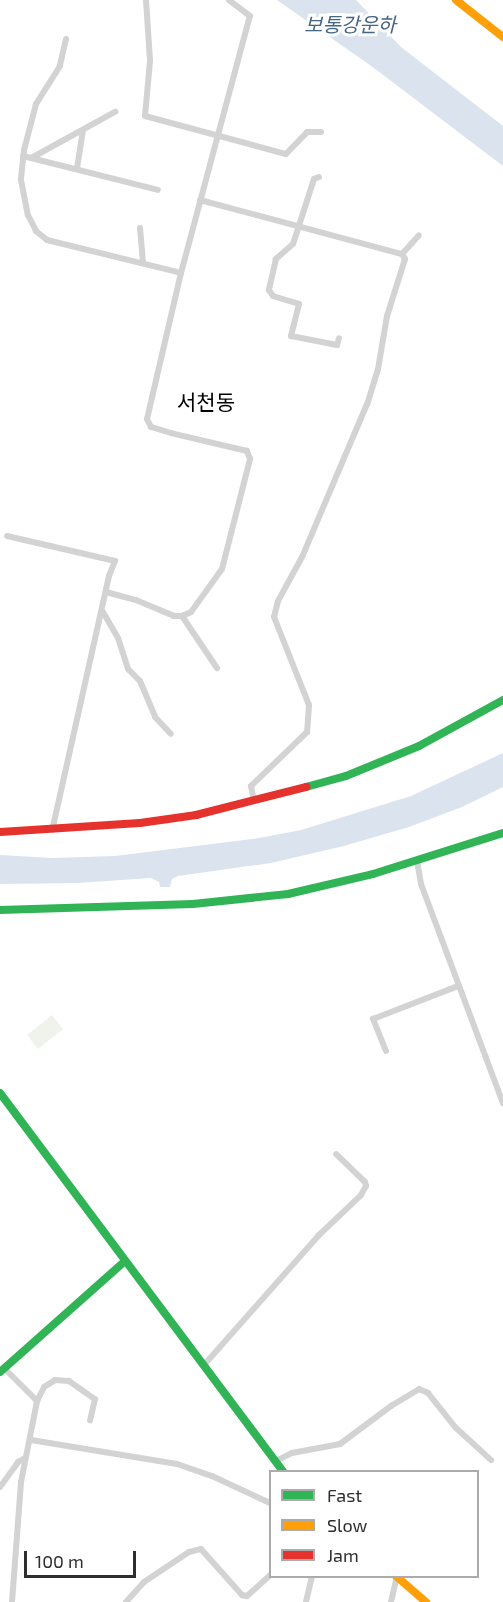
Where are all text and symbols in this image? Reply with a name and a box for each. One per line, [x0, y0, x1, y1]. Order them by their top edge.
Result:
water label: 보통강운하 [304, 12, 396, 36]
district label: 서천동 [177, 389, 235, 415]
legend [269, 1470, 479, 1578]
text: Fast [327, 1484, 362, 1506]
text: Slow [327, 1514, 367, 1536]
scale bar [27, 1539, 140, 1577]
text: Jam [327, 1544, 359, 1566]
text: 100 m [35, 1550, 84, 1572]

